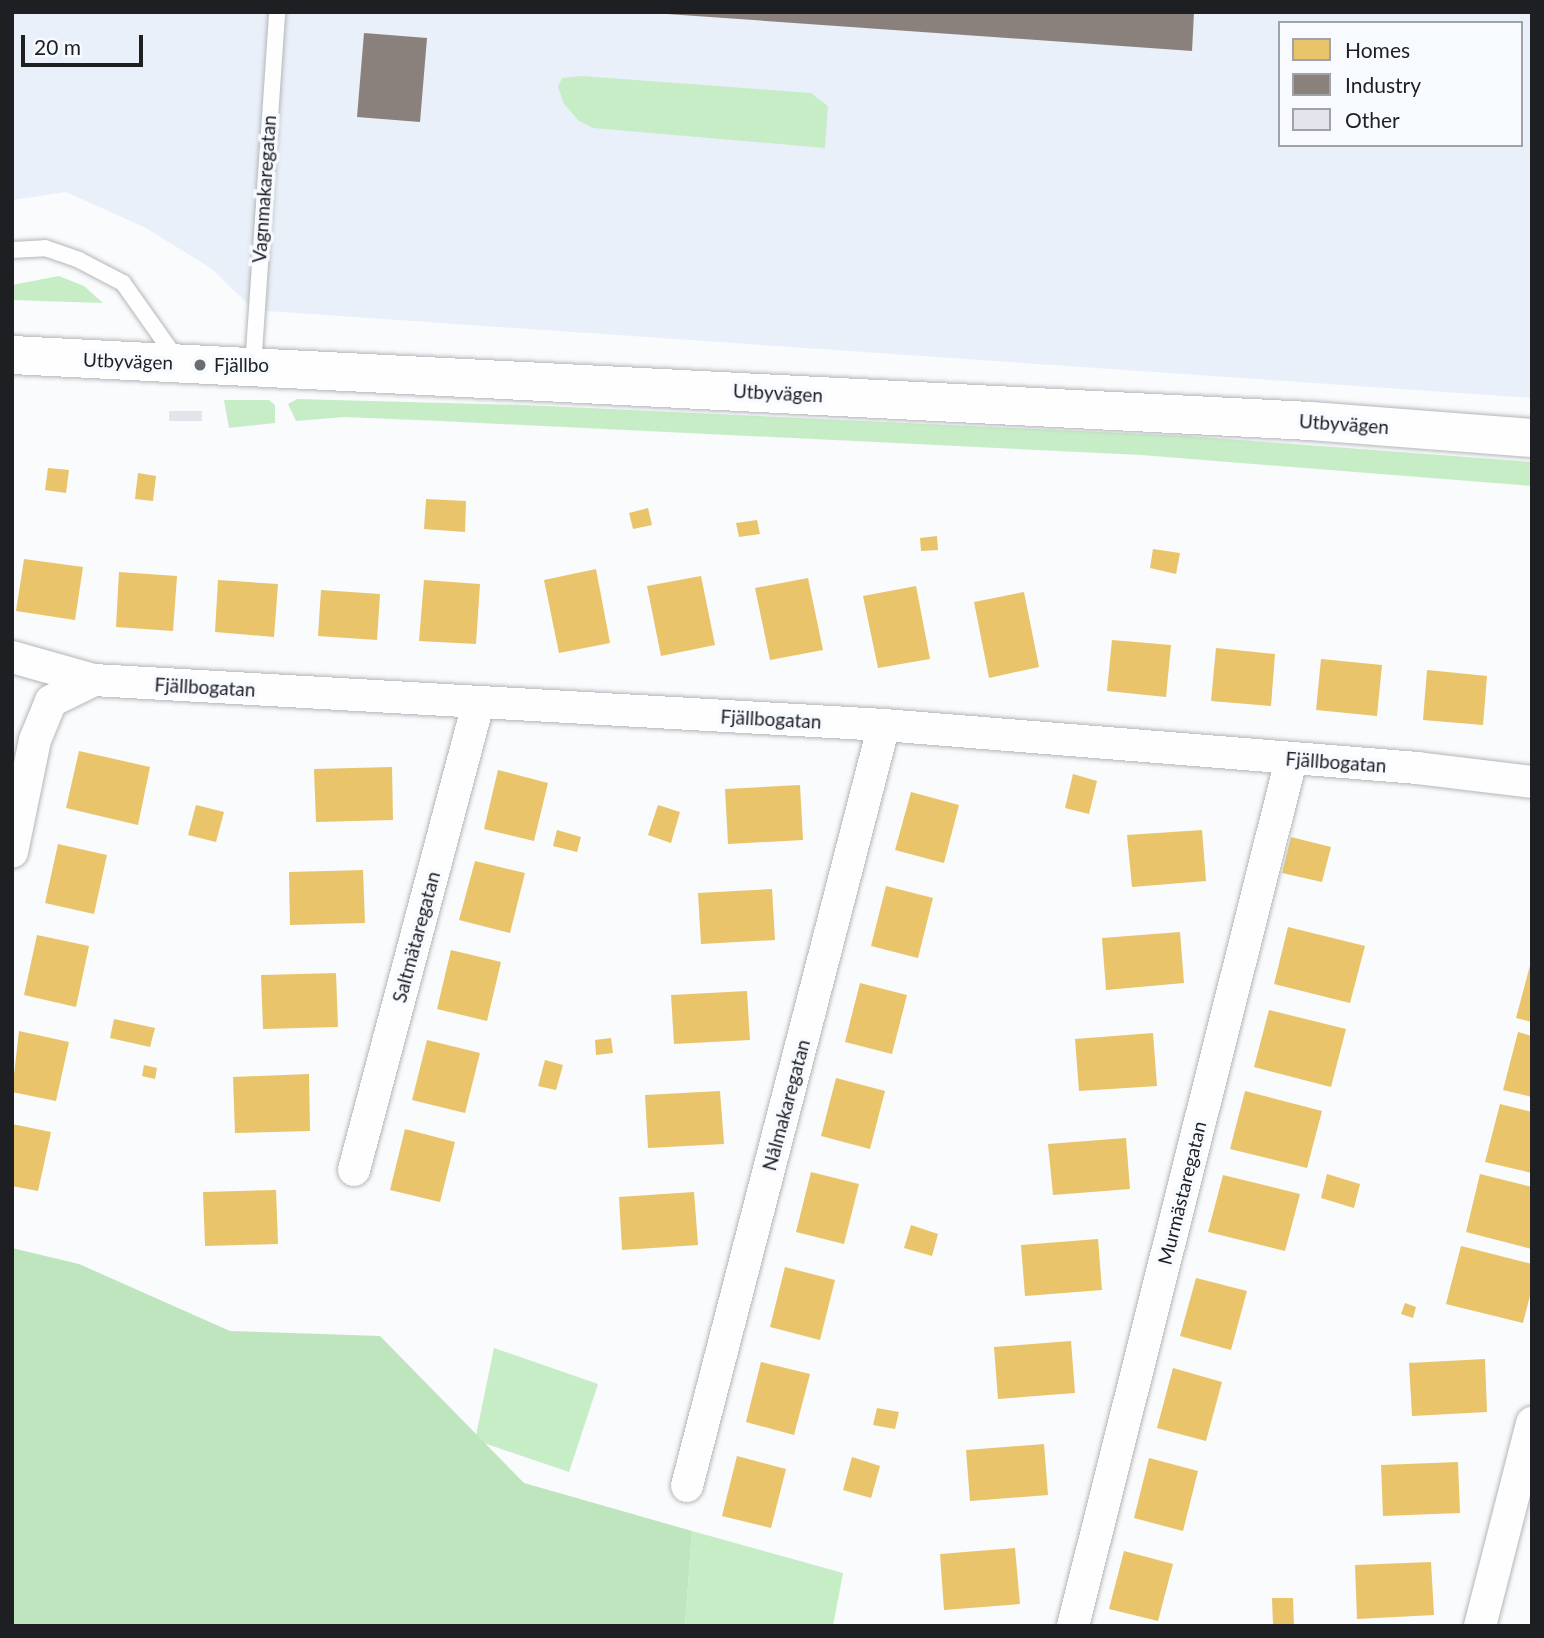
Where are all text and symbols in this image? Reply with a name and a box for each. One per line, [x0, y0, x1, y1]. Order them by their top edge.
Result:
scale bar [24, 21, 147, 65]
legend [1278, 21, 1523, 147]
text: 20 m [34, 34, 81, 59]
text: Homes [1345, 37, 1410, 62]
text: Industry [1345, 72, 1421, 97]
text: Other [1345, 107, 1400, 132]
street label: Vagnmakaregatan [247, 114, 281, 264]
street label: Utbyvägen [83, 348, 173, 374]
place label: Fjällbo [214, 354, 269, 376]
marker: Fjällbo [192, 357, 208, 373]
street label: Utbyvägen [732, 379, 824, 407]
street label: Utbyvägen [1298, 409, 1390, 439]
street label: Fjällbogatan [154, 673, 256, 701]
street label: Fjällbogatan [720, 705, 822, 733]
street label: Fjällbogatan [1285, 747, 1387, 777]
street label: Saltmätaregatan [388, 869, 444, 1005]
street label: Nålmakaregatan [758, 1037, 814, 1173]
street label: Murmästaregatan [1153, 1119, 1211, 1267]

